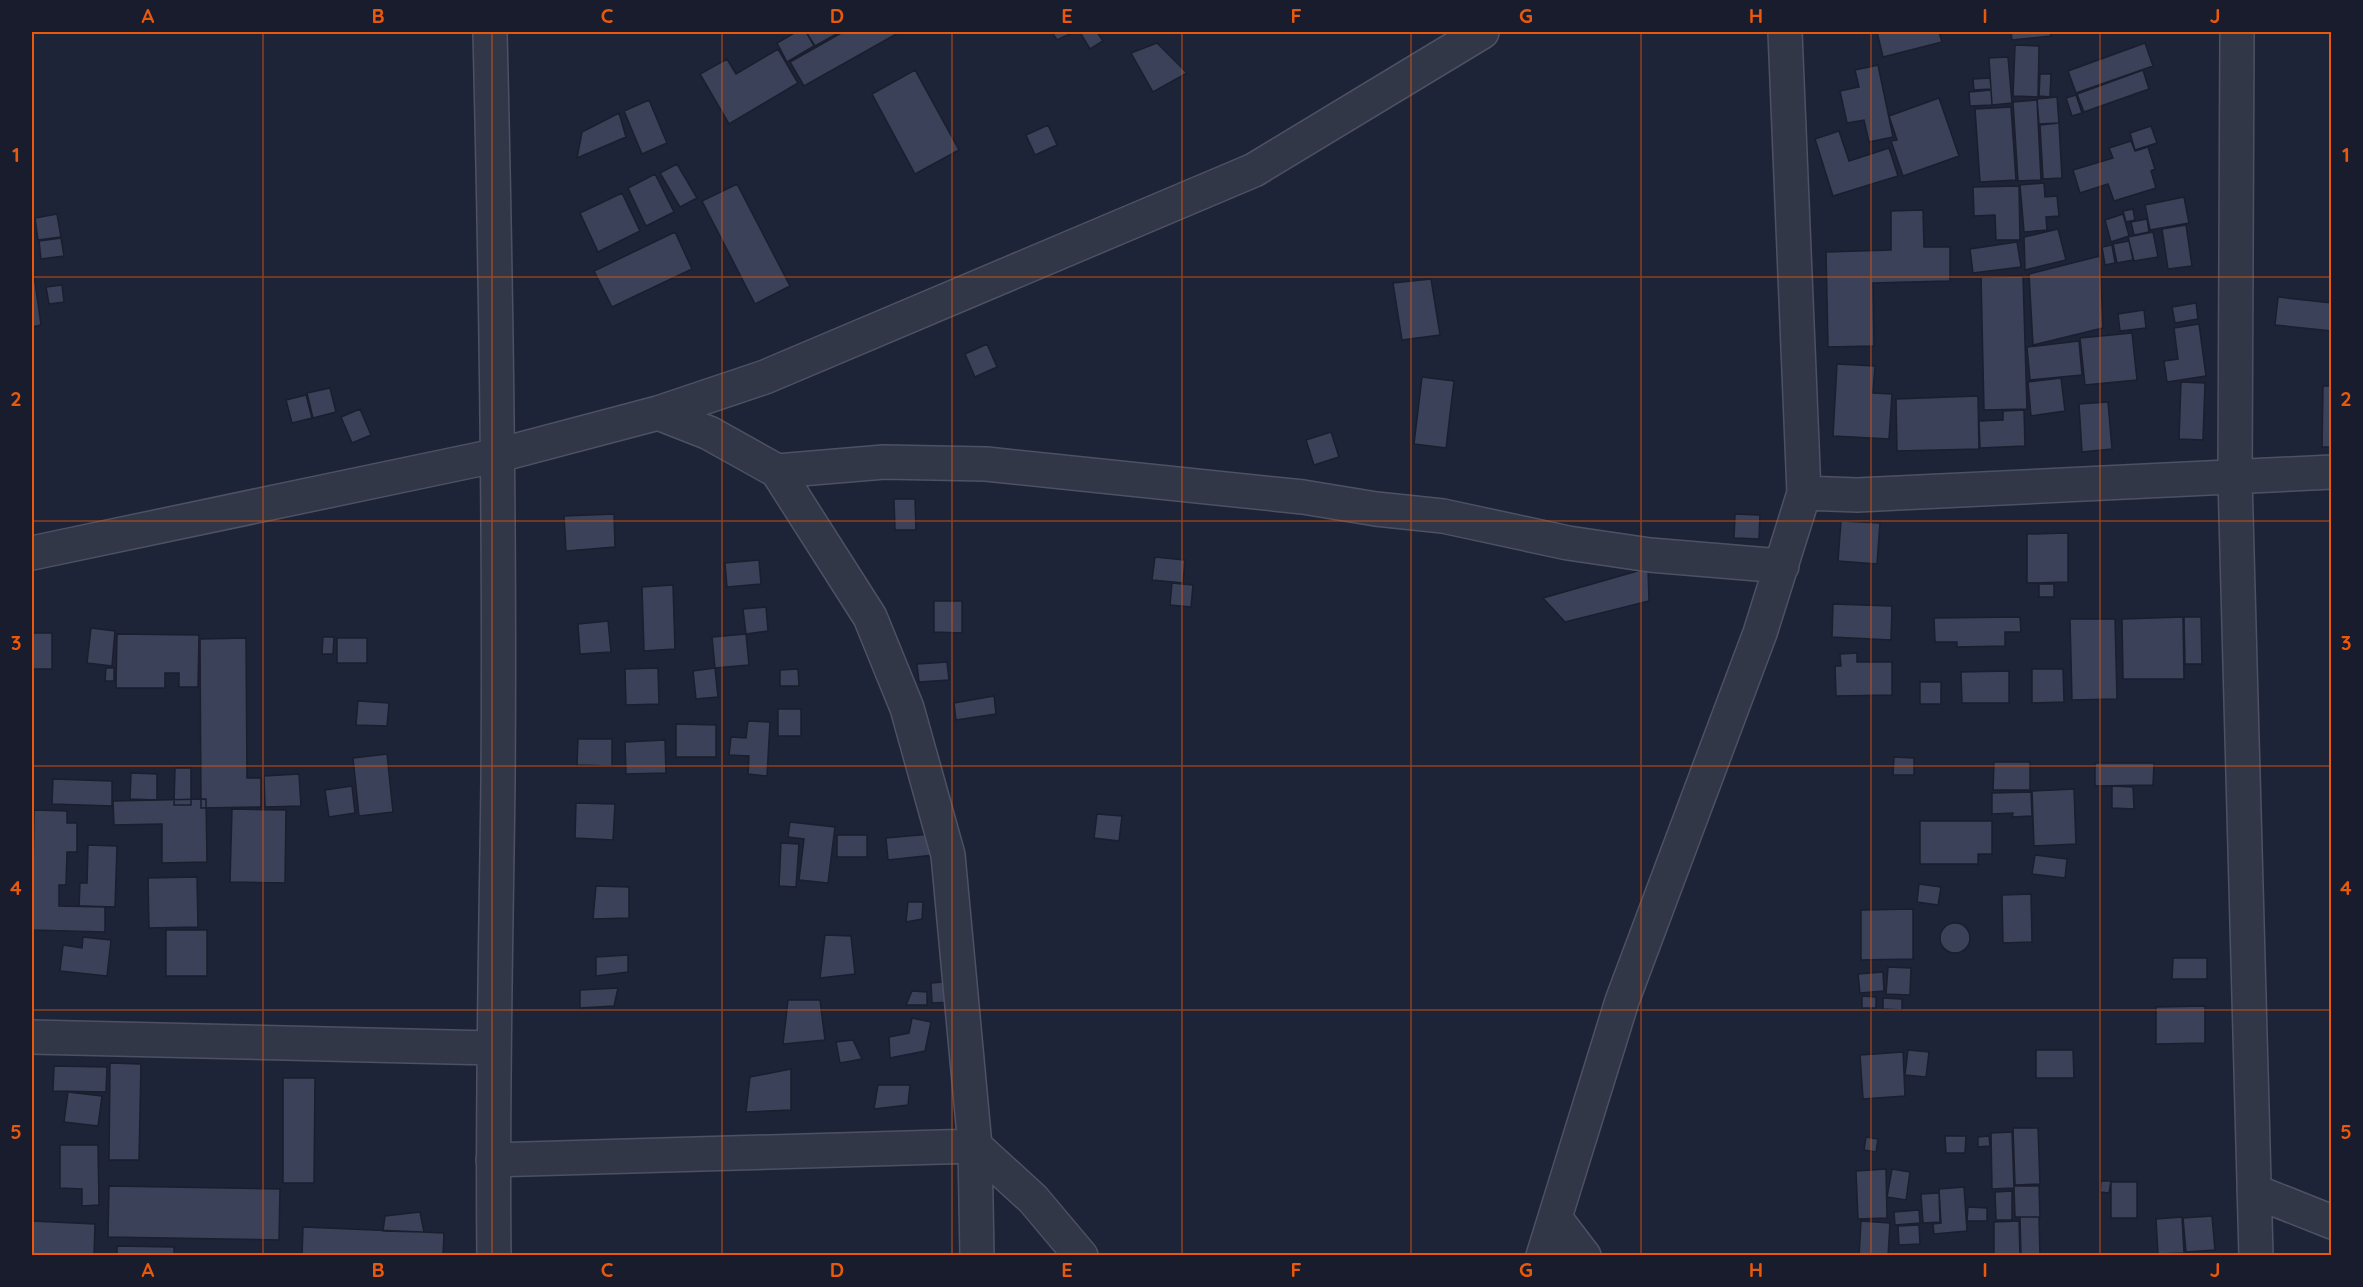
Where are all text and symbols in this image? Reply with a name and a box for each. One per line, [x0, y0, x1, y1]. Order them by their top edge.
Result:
text: A [142, 3, 155, 28]
text: B [371, 3, 385, 28]
text: C [601, 3, 614, 28]
text: D [830, 3, 844, 28]
text: E [1061, 3, 1073, 28]
text: F [1290, 3, 1302, 28]
text: G [1519, 3, 1533, 28]
text: H [1749, 3, 1763, 28]
text: I [1982, 3, 1988, 28]
text: J [2209, 3, 2221, 28]
text: 1 [12, 142, 20, 167]
text: 1 [2342, 142, 2350, 167]
text: 2 [10, 386, 22, 411]
text: 2 [2340, 386, 2352, 411]
text: 3 [11, 630, 21, 655]
text: 3 [2341, 630, 2351, 655]
text: 4 [10, 875, 22, 900]
text: 4 [2340, 875, 2352, 900]
text: 5 [10, 1119, 22, 1144]
text: 5 [2340, 1119, 2352, 1144]
text: A [142, 1257, 155, 1282]
text: B [371, 1257, 385, 1282]
text: C [601, 1257, 614, 1282]
text: D [830, 1257, 844, 1282]
text: E [1061, 1257, 1073, 1282]
text: F [1290, 1257, 1302, 1282]
text: G [1519, 1257, 1533, 1282]
text: H [1749, 1257, 1763, 1282]
text: I [1982, 1257, 1988, 1282]
text: J [2209, 1257, 2221, 1282]

